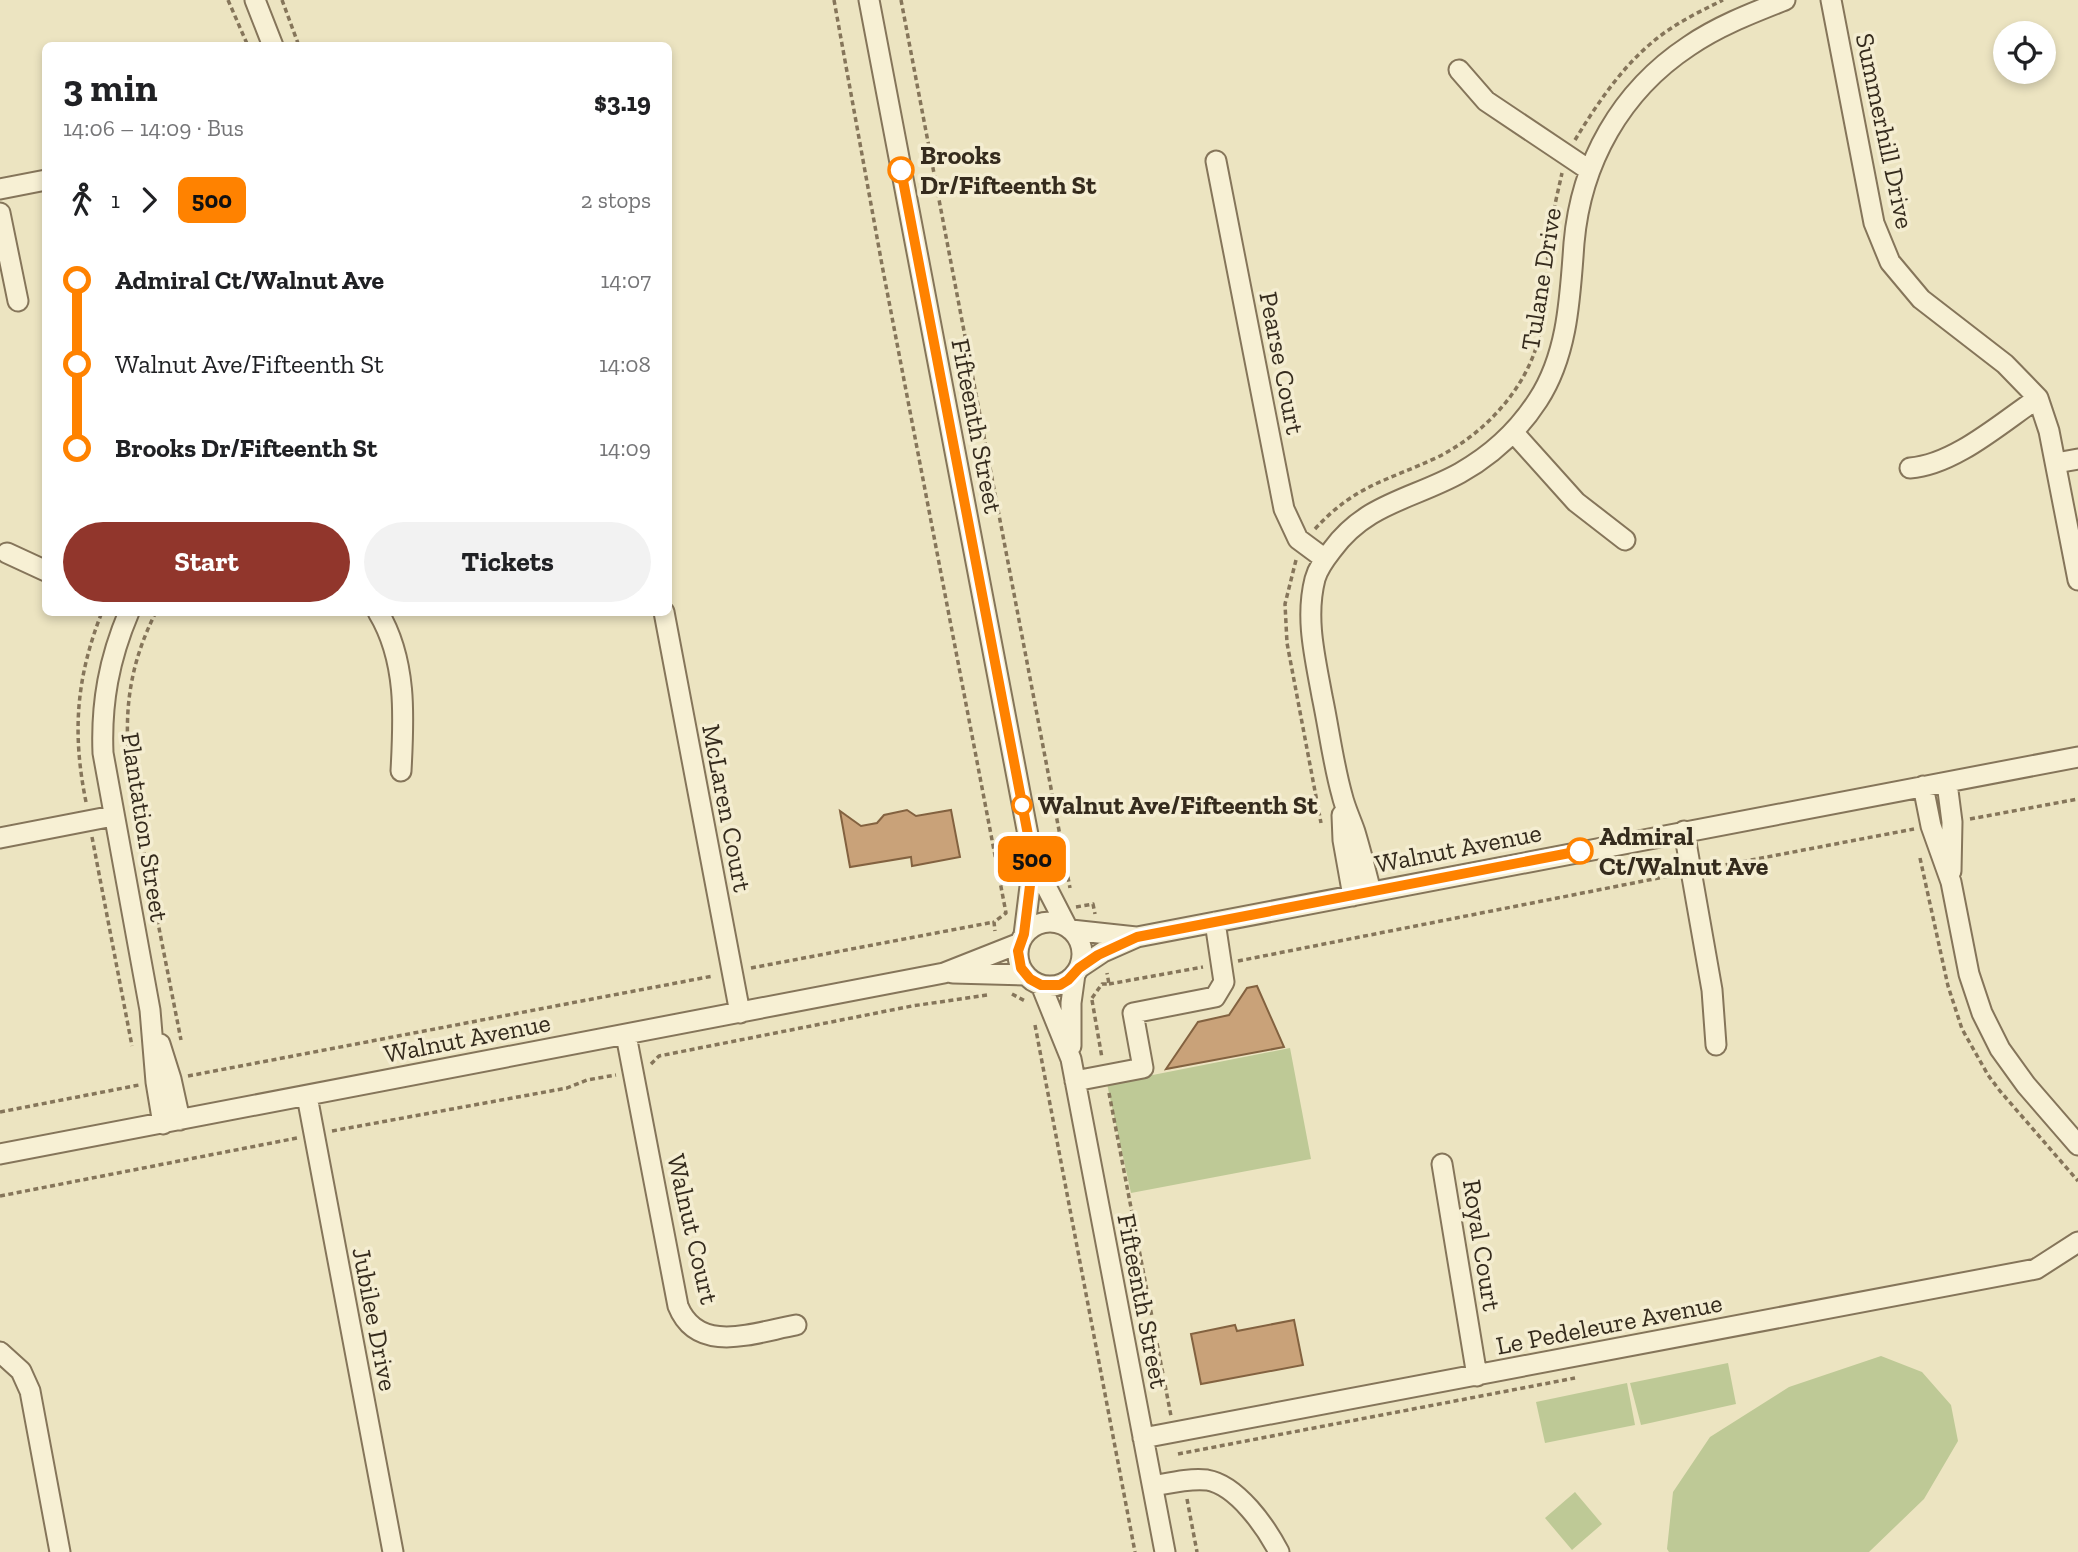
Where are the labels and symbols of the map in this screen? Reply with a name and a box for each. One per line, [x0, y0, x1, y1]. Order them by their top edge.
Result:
street label: Summerhill Drive [1849, 30, 1921, 232]
place label: Brooks Dr/Fifteenth St [920, 139, 1097, 201]
marker: Brooks Dr/Fifteenth St [888, 157, 914, 183]
street label: Tulane Drive [1514, 205, 1568, 353]
street label: Pearse Court [1252, 289, 1312, 437]
street label: Fifteenth Street [944, 336, 1010, 516]
street label: McLaren Court [695, 722, 759, 895]
street label: Plantation Street [114, 730, 176, 924]
place label: Walnut Ave/Fifteenth St [1038, 789, 1318, 821]
marker: Walnut Ave/Fifteenth St [1012, 795, 1032, 815]
street label: Walnut Avenue [1372, 816, 1544, 880]
place label: Admiral Ct/Walnut Ave [1599, 820, 1769, 882]
line badge: 500 [992, 836, 1072, 882]
marker: Admiral Ct/Walnut Ave [1567, 838, 1593, 864]
street label: Walnut Avenue [381, 1006, 553, 1070]
street label: Walnut Court [660, 1151, 726, 1307]
street label: Royal Court [1456, 1177, 1508, 1313]
street label: Fifteenth Street [1110, 1211, 1176, 1391]
street label: Jubilee Drive [345, 1245, 405, 1393]
street label: Le Pedeleure Avenue [1493, 1286, 1725, 1362]

